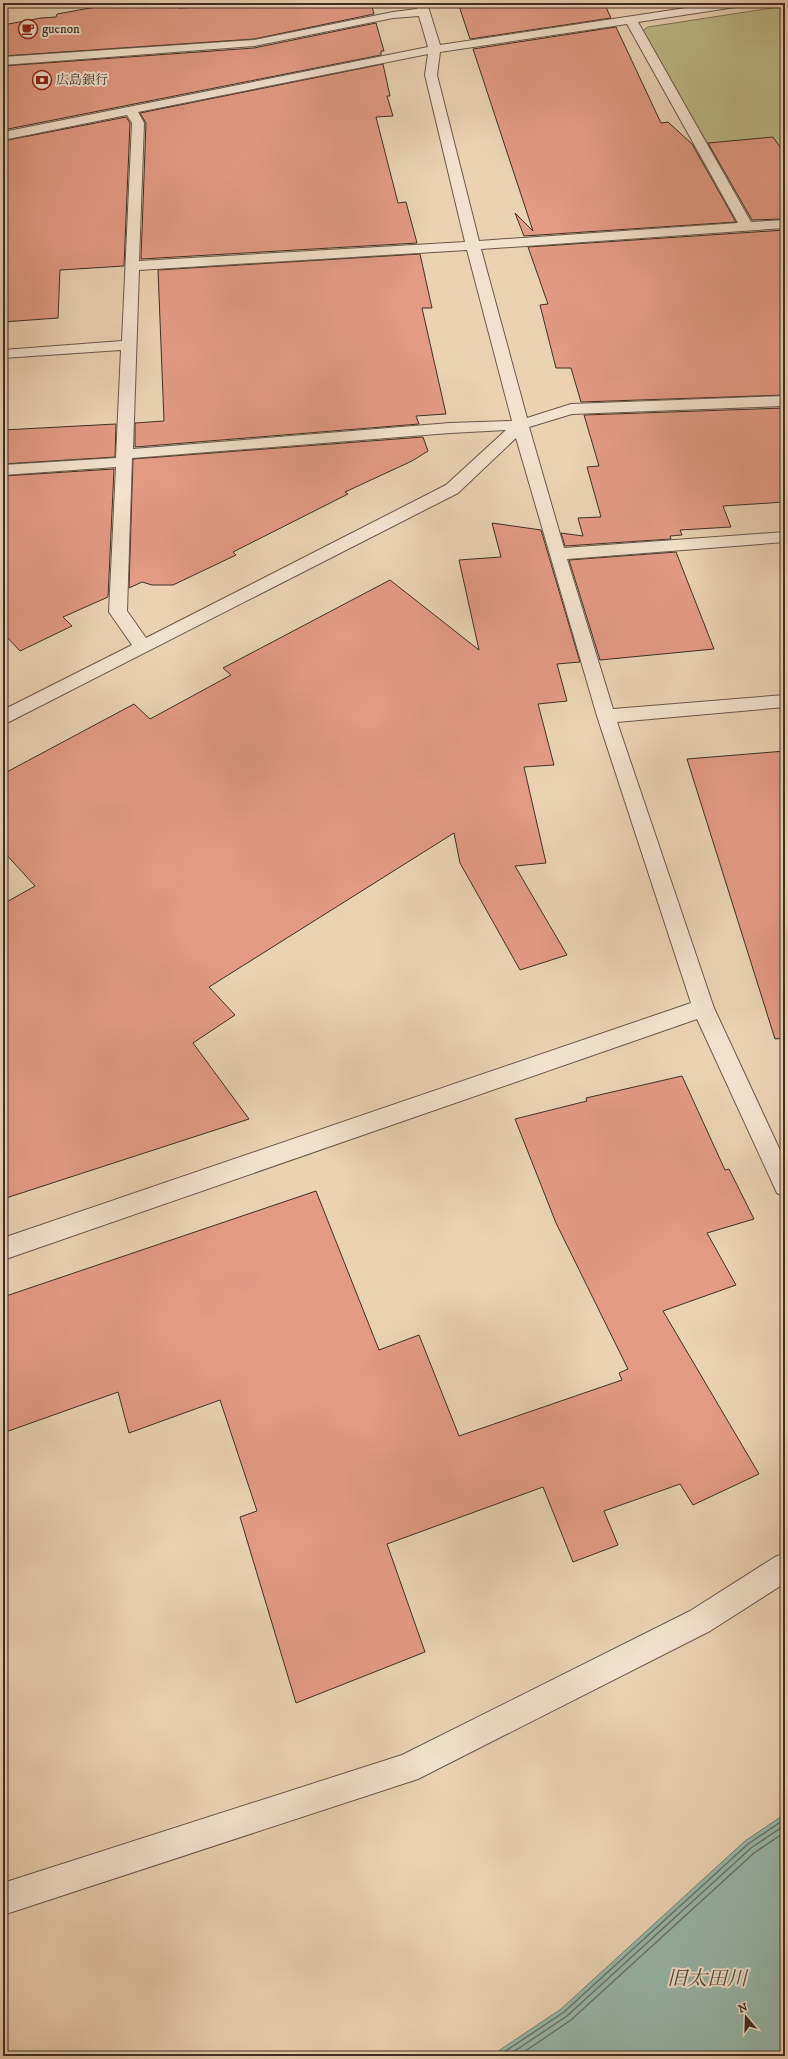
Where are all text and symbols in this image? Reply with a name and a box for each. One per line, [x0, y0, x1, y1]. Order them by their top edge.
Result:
cafe icon: guenon [17, 18, 39, 40]
place label: guenon [42, 21, 80, 37]
bank icon: 広島銀行 [31, 69, 53, 91]
place label: 広島銀行 [56, 72, 108, 88]
water label: 旧太田川 [667, 1967, 749, 1992]
north arrow [726, 1997, 766, 2037]
text: N [737, 2000, 750, 2017]

